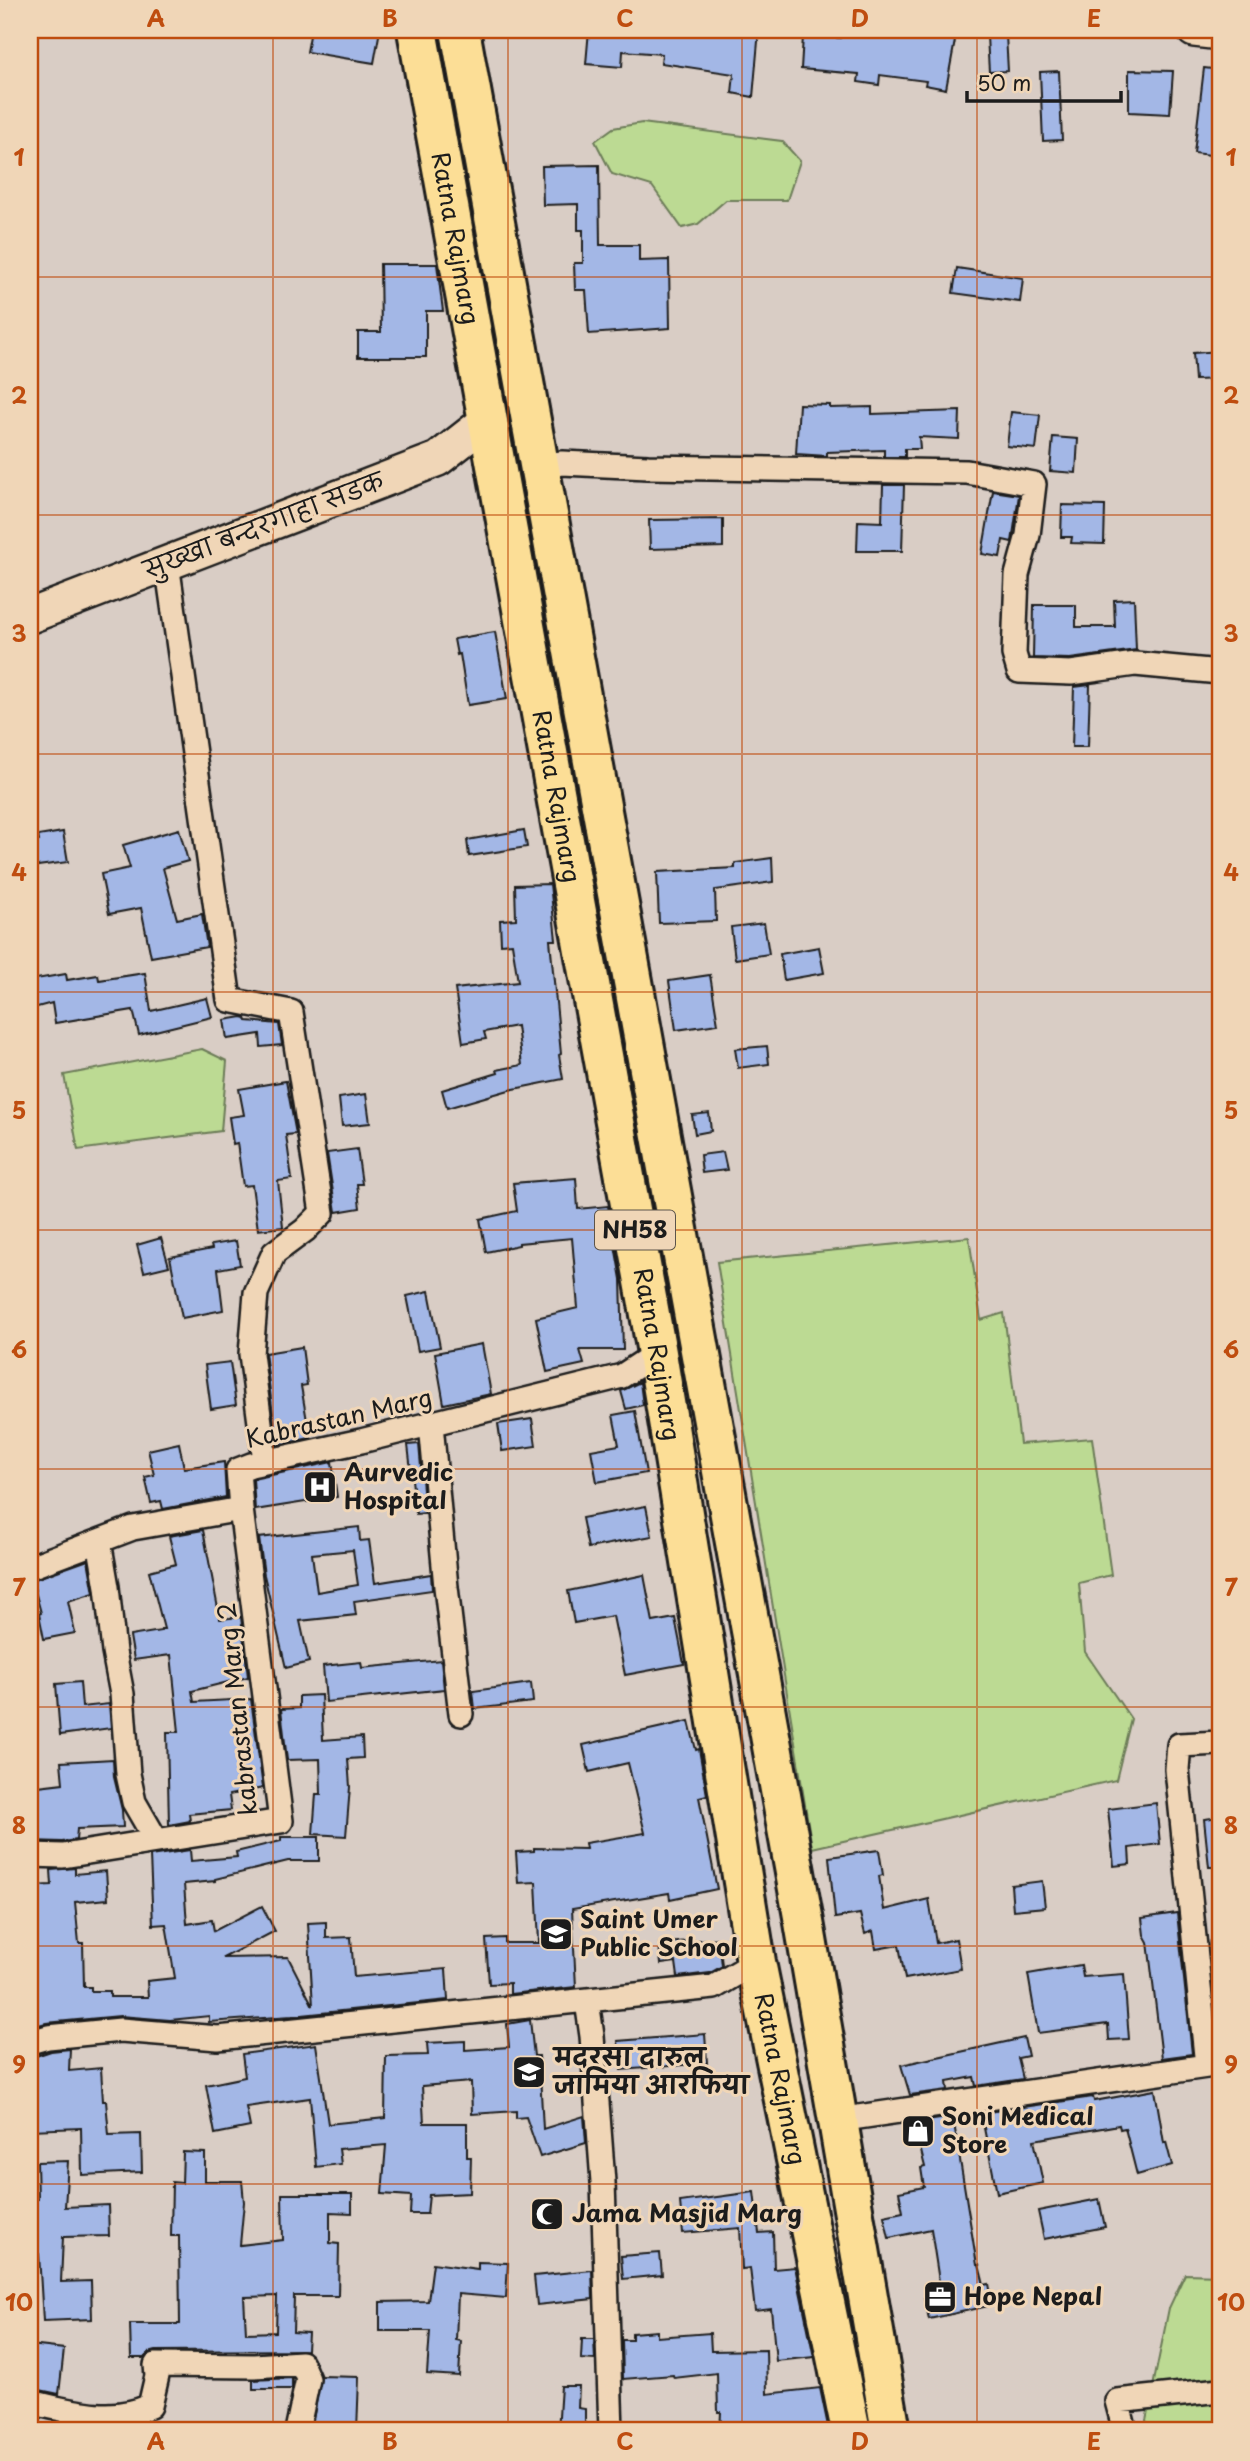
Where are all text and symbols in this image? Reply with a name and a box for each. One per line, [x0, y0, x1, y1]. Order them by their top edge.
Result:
text: A [147, 0, 165, 35]
text: B [382, 0, 398, 35]
text: C [616, 0, 634, 35]
text: D [851, 0, 869, 35]
text: E [1087, 0, 1101, 35]
scale bar [967, 60, 1120, 104]
text: 50 m [977, 66, 1031, 98]
text: 1 [14, 139, 25, 174]
text: 1 [1226, 139, 1237, 174]
street label: Ratna Rajmarg [424, 149, 490, 327]
text: 2 [11, 377, 27, 412]
text: 2 [1223, 377, 1239, 412]
street label: सुख्खा बन्दरगाहा सडक [136, 461, 390, 588]
text: 3 [11, 615, 27, 650]
text: 3 [1223, 615, 1239, 650]
street label: Ratna Rajmarg [525, 707, 591, 885]
text: 4 [11, 854, 27, 889]
text: 4 [1223, 854, 1239, 889]
text: 5 [12, 1092, 26, 1127]
text: 5 [1224, 1092, 1238, 1127]
road number: NH58 [595, 1210, 675, 1250]
street label: Ratna Rajmarg [626, 1265, 691, 1443]
text: 6 [11, 1331, 27, 1366]
text: 6 [1223, 1331, 1239, 1366]
street label: Kabrastan Marg [242, 1378, 435, 1456]
place label: Aurvedic Hospital [344, 1453, 453, 1517]
hospital icon: Aurvedic Hospital [301, 1468, 339, 1506]
text: 7 [12, 1569, 26, 1604]
text: 7 [1224, 1569, 1238, 1604]
street label: kabrastan Marg 2 [207, 1601, 265, 1817]
text: 8 [12, 1807, 26, 1842]
text: 8 [1224, 1807, 1238, 1842]
place label: Saint Umer Public School [580, 1900, 738, 1964]
school or university icon: Saint Umer Public School [537, 1915, 575, 1953]
street label: Ratna Rajmarg [747, 1989, 817, 2168]
place label: मदरसा दारुल जामिया आरफिया [552, 2038, 751, 2102]
text: 9 [12, 2046, 26, 2081]
text: 9 [1224, 2046, 1238, 2081]
school or university icon: मदरसा दारुल जामिया आरफिया [510, 2053, 548, 2091]
place label: Soni Medical Store [942, 2097, 1094, 2161]
shop icon: Soni Medical Store [899, 2112, 937, 2150]
place label: Jama Masjid Marg [572, 2194, 802, 2230]
mosque icon: Jama Masjid Marg [528, 2195, 566, 2233]
place label: Hope Nepal [964, 2277, 1102, 2313]
office icon: Hope Nepal [921, 2278, 959, 2316]
text: 10 [5, 2284, 33, 2319]
text: 10 [1217, 2284, 1245, 2319]
text: A [147, 2423, 165, 2458]
text: B [382, 2423, 398, 2458]
text: C [616, 2423, 634, 2458]
text: D [851, 2423, 869, 2458]
text: E [1087, 2423, 1101, 2458]

